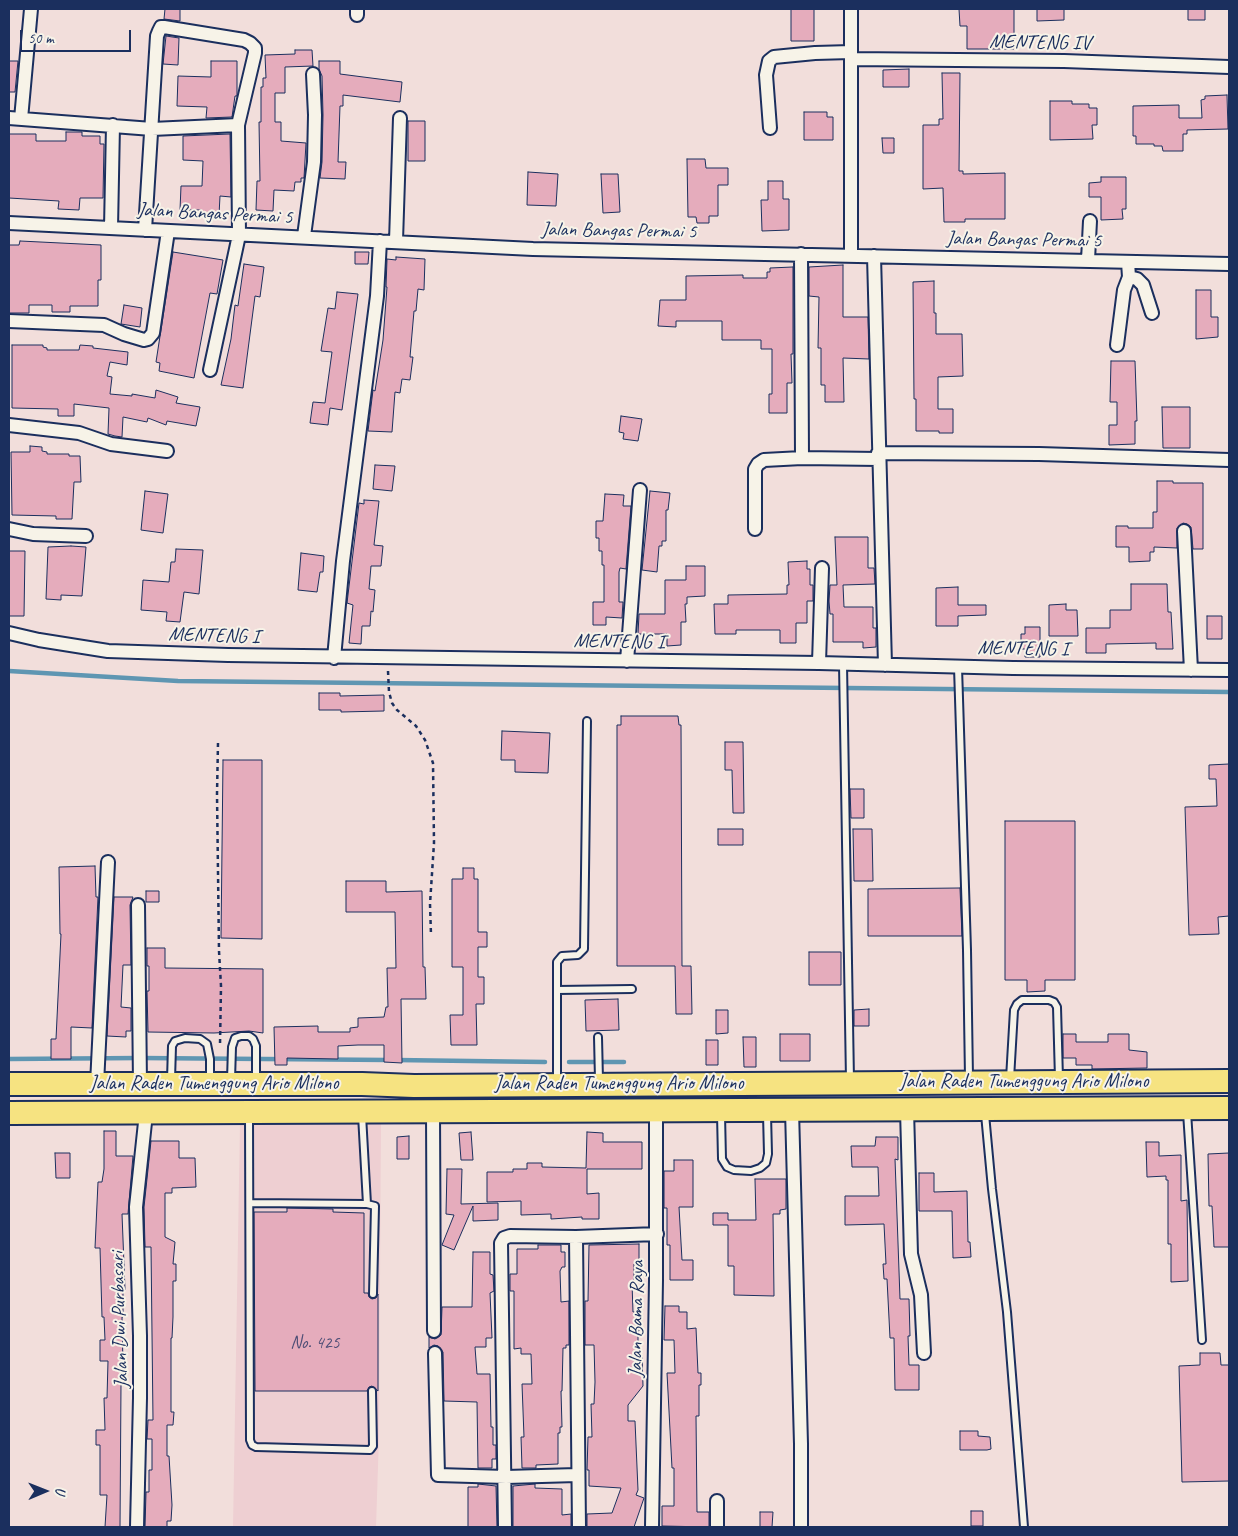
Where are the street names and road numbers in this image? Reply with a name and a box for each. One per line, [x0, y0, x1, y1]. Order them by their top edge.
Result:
street label: MENTENG IV [989, 30, 1091, 56]
street label: Jalan Bangas Permai 5 [137, 198, 293, 230]
street label: Jalan Bangas Permai 5 [541, 218, 697, 244]
street label: Jalan Bangas Permai 5 [946, 227, 1102, 253]
street label: MENTENG I [168, 622, 260, 650]
street label: MENTENG I [573, 629, 665, 655]
street label: MENTENG I [977, 636, 1069, 662]
street label: Jalan Raden Tumenggung Ario Milono [900, 1070, 1148, 1094]
street label: Jalan Raden Tumenggung Ario Milono [90, 1072, 338, 1096]
street label: Jalan Raden Tumenggung Ario Milono [495, 1072, 743, 1096]
street label: Jalan Dwi Purbasari [106, 1251, 134, 1389]
street label: Jalan Bama Raya [624, 1260, 650, 1378]

